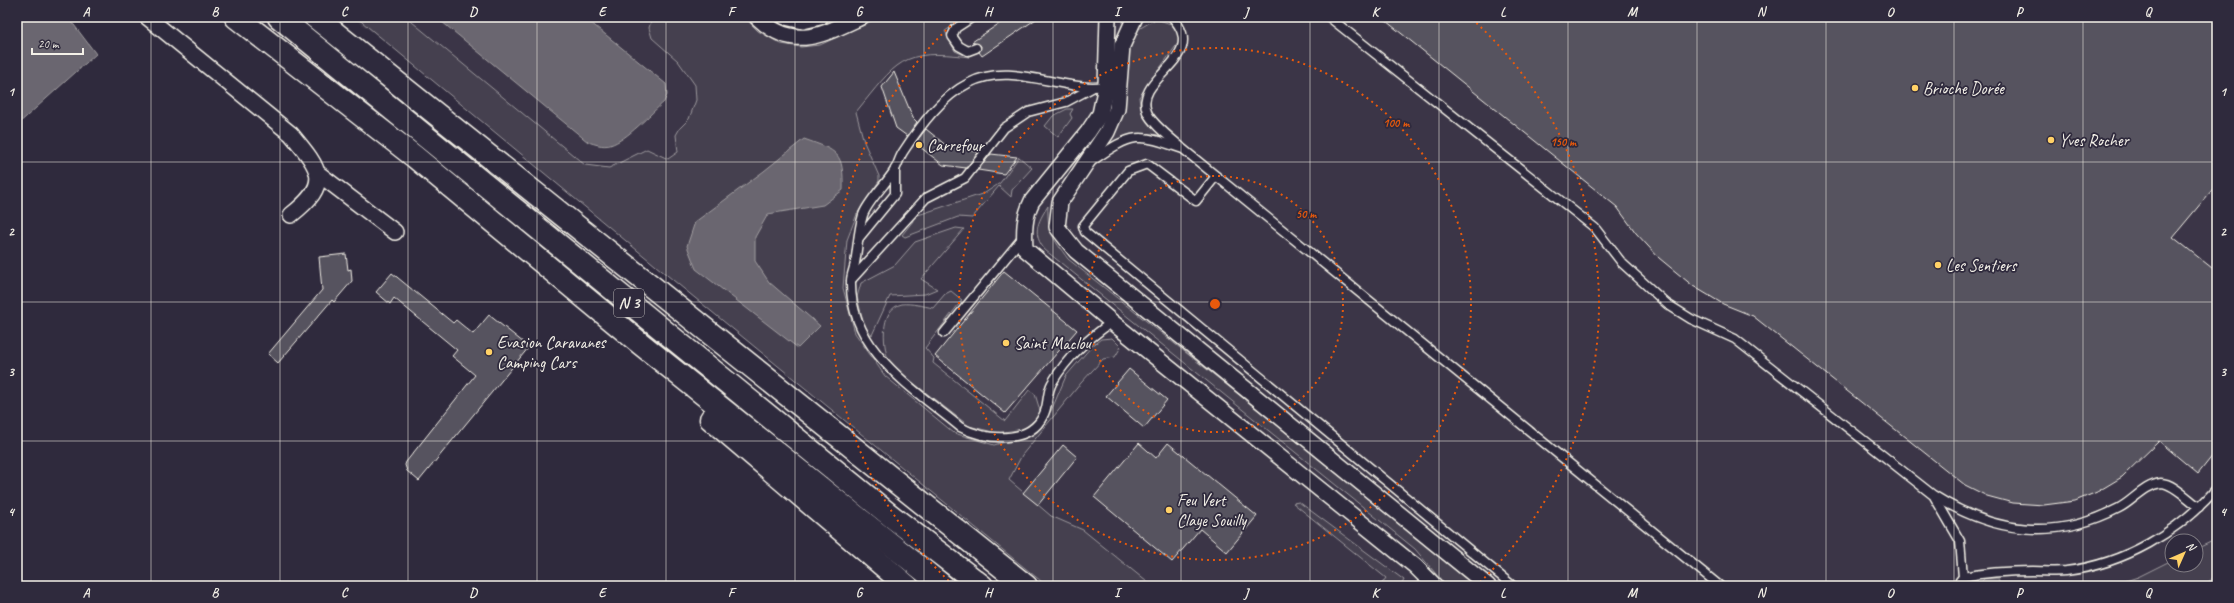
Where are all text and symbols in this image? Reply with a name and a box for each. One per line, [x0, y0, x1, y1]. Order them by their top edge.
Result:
text: A [83, 4, 91, 20]
text: B [212, 4, 220, 20]
text: C [341, 4, 349, 20]
text: D [469, 4, 478, 20]
text: E [599, 4, 608, 20]
text: F [728, 4, 737, 20]
text: G [856, 4, 864, 20]
text: H [984, 4, 994, 20]
text: I [1114, 4, 1123, 20]
text: J [1243, 4, 1250, 20]
text: K [1372, 4, 1382, 20]
text: L [1500, 4, 1507, 20]
text: M [1627, 4, 1638, 20]
text: N [1757, 4, 1768, 20]
text: O [1887, 4, 1896, 20]
text: P [2016, 4, 2025, 20]
text: Q [2145, 4, 2153, 20]
scale bar [32, 30, 83, 56]
text: 20 m [38, 36, 60, 52]
place label: Brioche Dorée [1923, 78, 2005, 99]
marker: Brioche Dorée [1910, 83, 1920, 93]
text: 1 [8, 84, 16, 100]
text: 1 [2220, 84, 2228, 100]
text: 100 m [1383, 115, 1410, 131]
place label: Yves Rocher [2059, 130, 2131, 151]
text: 150 m [1550, 134, 1577, 150]
place label: Carrefour [927, 135, 985, 156]
marker: Yves Rocher [2046, 135, 2056, 145]
marker: Carrefour [914, 140, 924, 150]
text: 50 m [1296, 206, 1317, 222]
text: 2 [8, 224, 15, 240]
text: 2 [2220, 224, 2227, 240]
place label: Les Sentiers [1946, 255, 2018, 276]
marker: Les Sentiers [1933, 260, 1943, 270]
road number: N 3 [614, 289, 644, 317]
centre of rings [1208, 297, 1222, 311]
place label: Evasion Caravanes Camping Cars [497, 332, 608, 373]
place label: Saint Maclou [1014, 333, 1093, 354]
marker: Saint Maclou [1001, 338, 1011, 348]
marker: Evasion Caravanes Camping Cars [484, 347, 494, 357]
text: 3 [8, 364, 15, 380]
text: 3 [2220, 364, 2227, 380]
place label: Feu Vert Claye Souilly [1177, 490, 1247, 531]
text: 4 [8, 504, 16, 520]
text: 4 [2220, 504, 2228, 520]
marker: Feu Vert Claye Souilly [1164, 505, 1174, 515]
north arrow [2164, 533, 2204, 573]
text: N [2184, 539, 2200, 555]
text: A [83, 585, 91, 601]
text: B [212, 585, 220, 601]
text: C [341, 585, 349, 601]
text: D [469, 585, 478, 601]
text: E [599, 585, 608, 601]
text: F [728, 585, 737, 601]
text: G [856, 585, 864, 601]
text: H [984, 585, 994, 601]
text: I [1114, 585, 1123, 601]
text: J [1243, 585, 1250, 601]
text: K [1372, 585, 1382, 601]
text: L [1500, 585, 1507, 601]
text: M [1627, 585, 1638, 601]
text: N [1757, 585, 1768, 601]
text: O [1887, 585, 1896, 601]
text: P [2016, 585, 2025, 601]
text: Q [2145, 585, 2153, 601]

